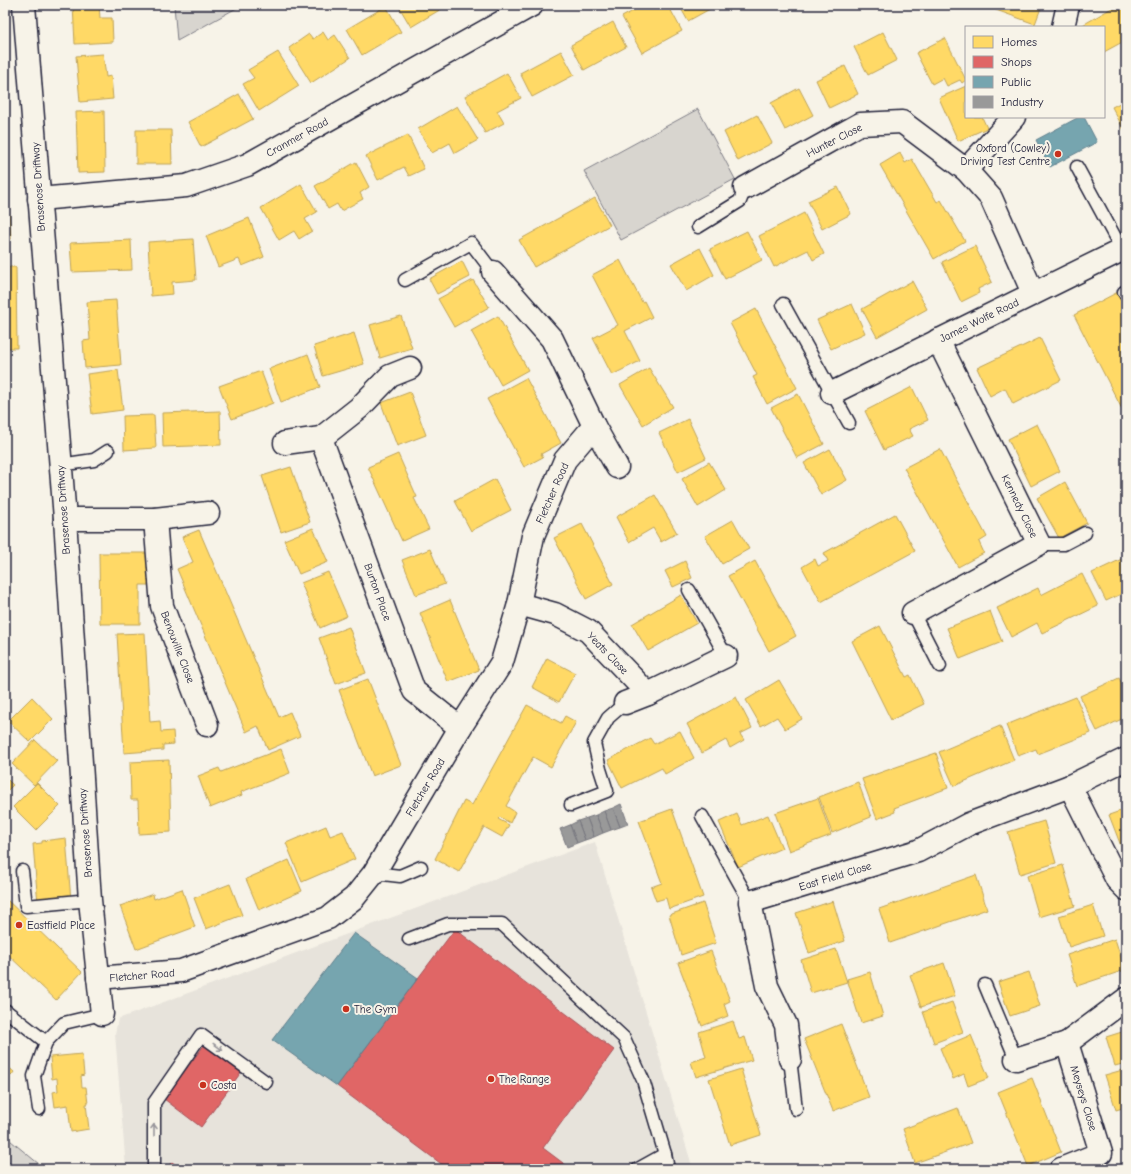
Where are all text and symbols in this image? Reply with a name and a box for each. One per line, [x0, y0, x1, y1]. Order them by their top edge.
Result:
legend [965, 26, 1105, 118]
text: Homes [1001, 35, 1037, 49]
text: Shops [1001, 55, 1032, 69]
text: Public [1001, 75, 1032, 89]
text: Industry [1001, 95, 1044, 109]
street label: Cranmer Road [264, 115, 331, 160]
street label: Hunter Close [804, 121, 865, 160]
street label: Brasenose Driftway [29, 142, 48, 232]
place label: Oxford (Cowley) Driving Test Centre [961, 142, 1050, 168]
marker: Oxford (Cowley) Driving Test Centre [1053, 149, 1063, 159]
street label: James Wolfe Road [937, 296, 1021, 345]
street label: Fletcher Road [533, 460, 572, 526]
street label: Brasenose Driftway [54, 465, 73, 555]
street label: Kennedy Close [999, 472, 1041, 540]
street label: Burton Place [361, 562, 394, 623]
street label: Benouville Close [158, 609, 197, 685]
street label: Yeats Close [584, 630, 631, 677]
street label: Fletcher Road [403, 756, 448, 819]
street label: Brasenose Driftway [76, 788, 95, 878]
street label: East Field Close [797, 859, 873, 894]
place label: Eastfield Place [27, 919, 96, 932]
marker: Eastfield Place [14, 920, 24, 930]
street label: Fletcher Road [109, 966, 175, 985]
place label: The Gym [354, 1003, 397, 1016]
marker: The Gym [341, 1004, 351, 1014]
one-way arrow [212, 1043, 223, 1052]
street label: Meyseys Close [1067, 1064, 1100, 1133]
place label: The Range [499, 1073, 550, 1086]
marker: The Range [486, 1074, 496, 1084]
place label: Costa [211, 1079, 237, 1092]
marker: Costa [198, 1080, 208, 1090]
one-way arrow [150, 1124, 158, 1137]

